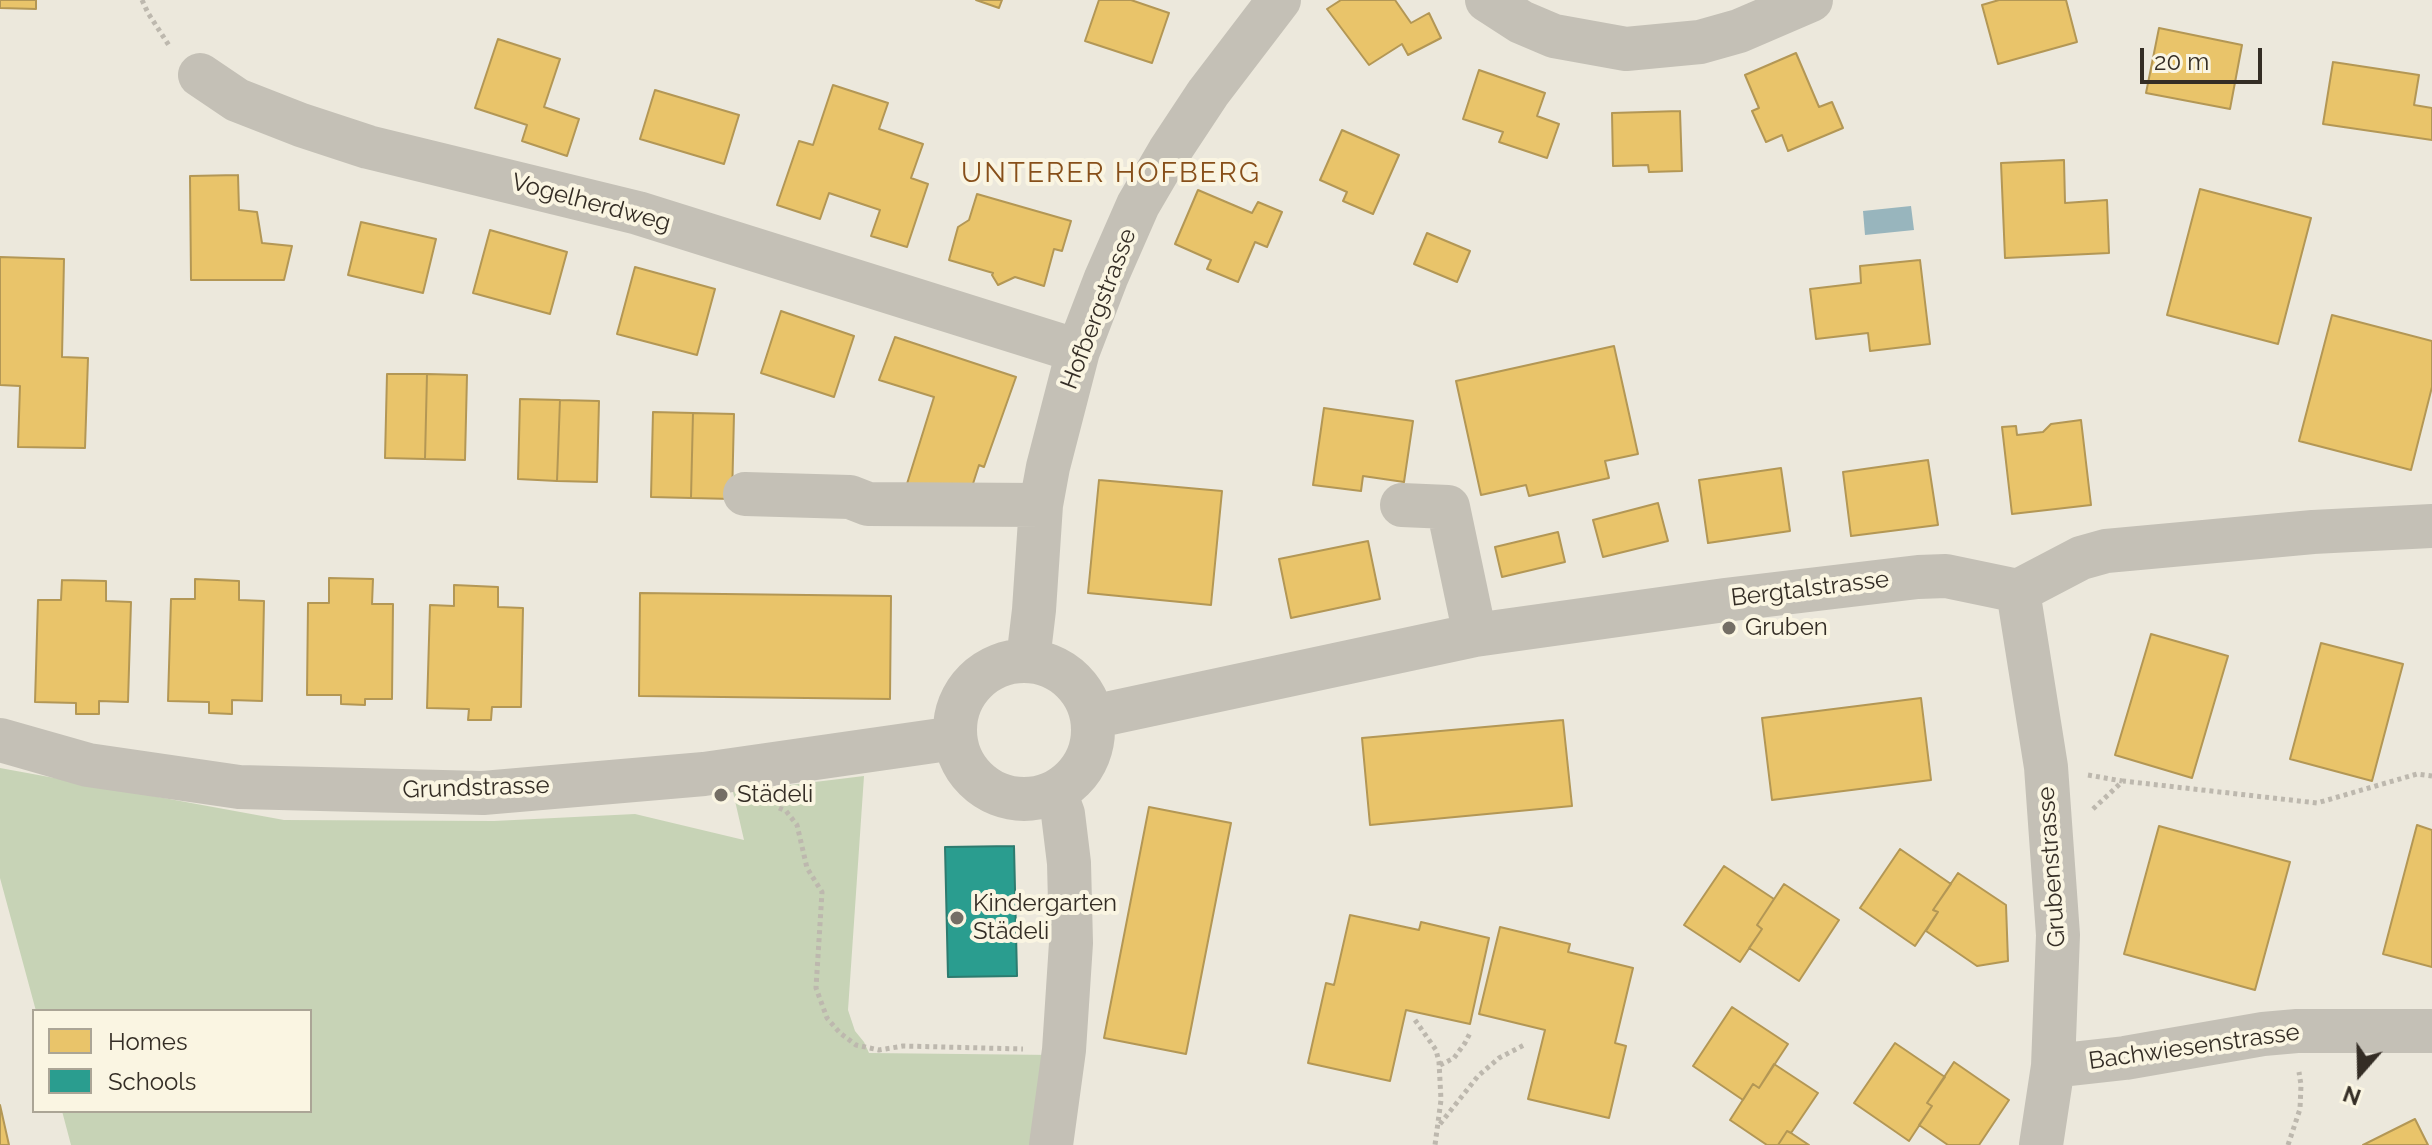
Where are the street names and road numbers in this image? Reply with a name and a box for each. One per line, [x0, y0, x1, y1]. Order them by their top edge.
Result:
street label: Vogelherdweg [508, 168, 674, 238]
street label: Hofbergstrasse [1055, 225, 1143, 393]
street label: Bergtalstrasse [1729, 565, 1891, 613]
street label: Grundstrasse [402, 771, 550, 805]
street label: Grubenstrasse [2032, 786, 2072, 948]
street label: Bachwiesenstrasse [2087, 1018, 2301, 1076]

